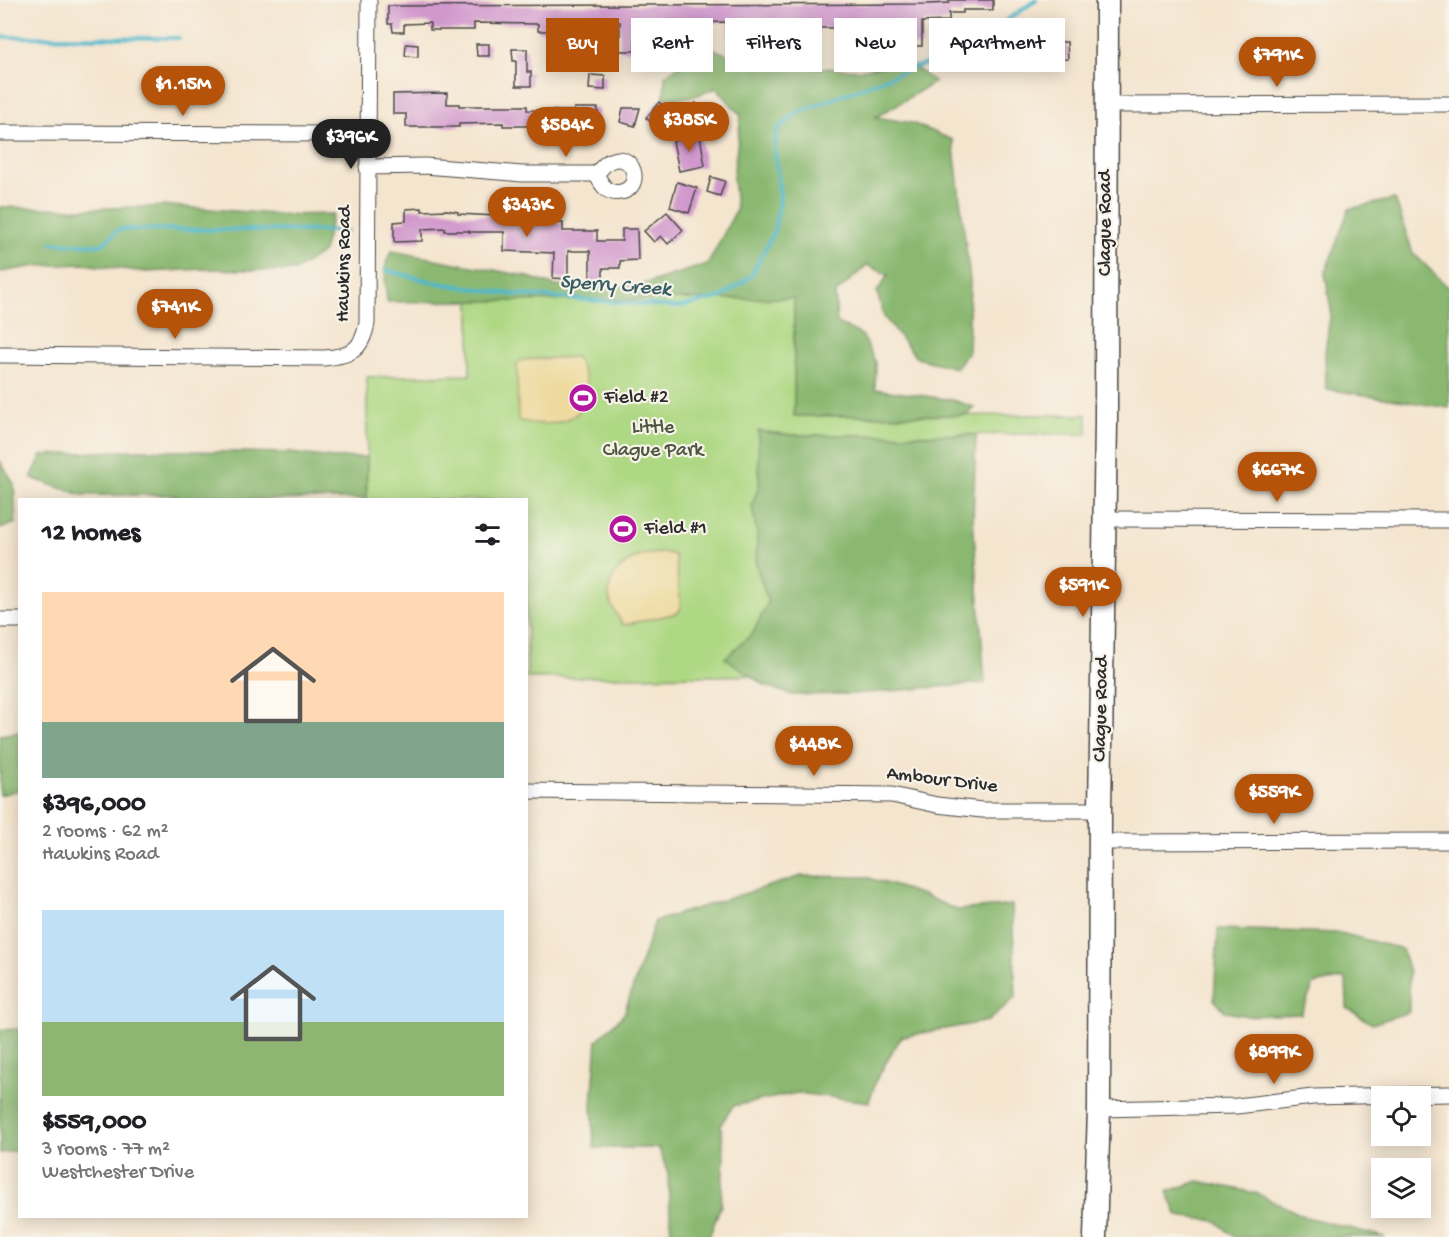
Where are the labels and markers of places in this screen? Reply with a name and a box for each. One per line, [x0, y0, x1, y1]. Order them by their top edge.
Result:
pin: $791K [1235, 37, 1319, 88]
pin: $1.15M [134, 66, 232, 117]
pin: $385K [647, 102, 731, 153]
pin: $584K [524, 107, 608, 158]
pin: $396K [309, 119, 393, 170]
pin: $343K [485, 187, 569, 238]
pin: $741K [133, 289, 217, 340]
sports icon: Field #2 [567, 382, 599, 414]
place label: Field #2 [603, 387, 669, 410]
pin: $667K [1235, 452, 1319, 503]
sports icon: Field #1 [607, 513, 639, 545]
place label: Field #1 [643, 518, 707, 541]
pin: $591K [1041, 567, 1125, 618]
pin: $448K [772, 726, 856, 777]
pin: $559K [1232, 774, 1316, 825]
pin: $899K [1232, 1034, 1316, 1085]

